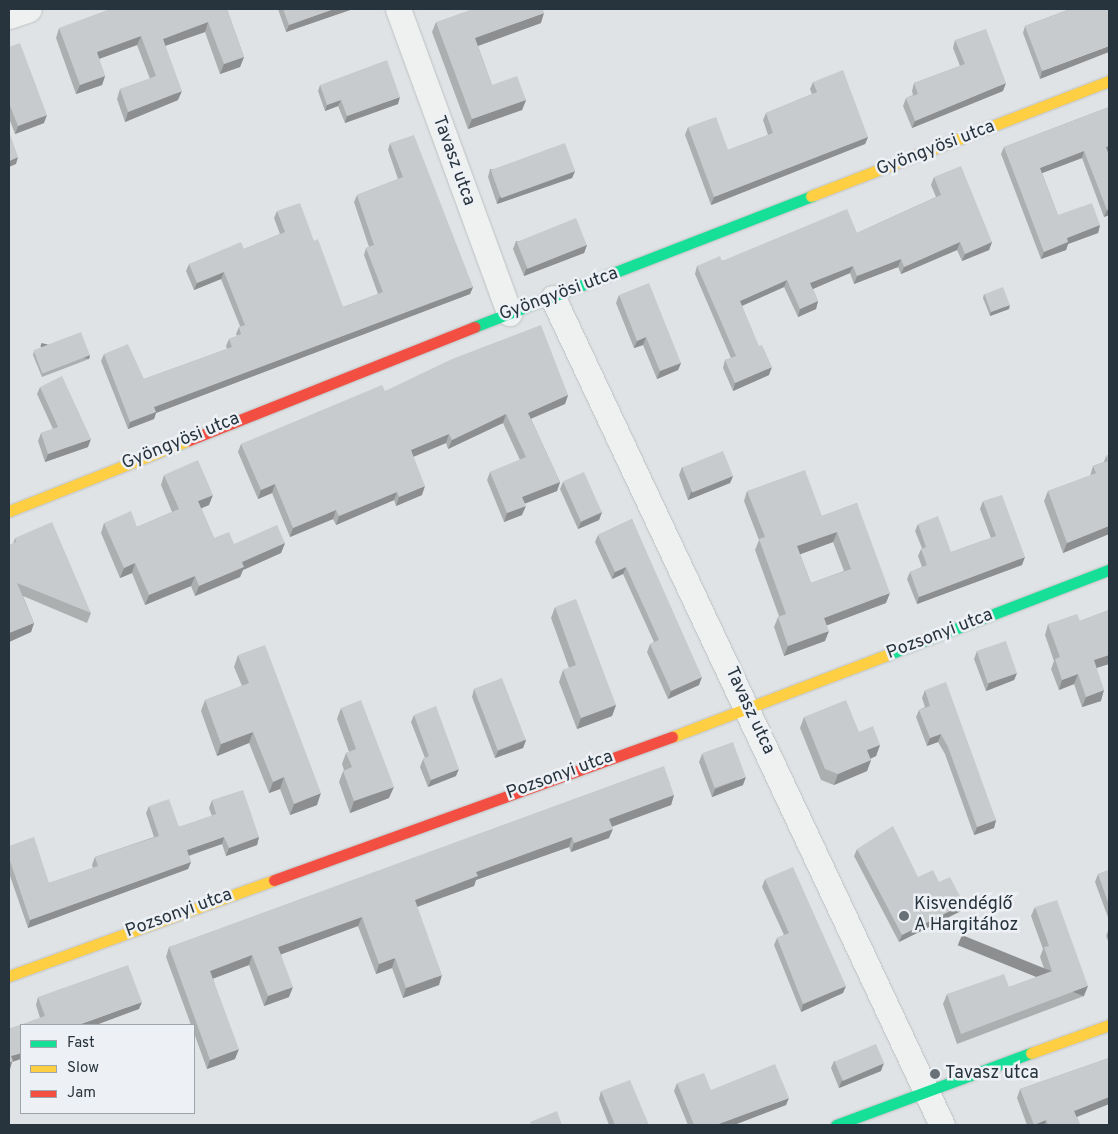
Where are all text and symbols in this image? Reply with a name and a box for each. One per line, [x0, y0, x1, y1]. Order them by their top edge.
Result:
street label: Tavasz utca [427, 113, 479, 209]
street label: Gyöngyösi utca [874, 117, 998, 181]
street label: Gyöngyösi utca [497, 264, 621, 326]
street label: Gyöngyösi utca [119, 409, 243, 475]
street label: Pozsonyi utca [884, 605, 996, 665]
street label: Tavasz utca [719, 664, 779, 758]
street label: Pozsonyi utca [504, 747, 616, 805]
street label: Pozsonyi utca [123, 885, 235, 943]
place label: Kisvendéglő A Hargitához [914, 895, 1019, 938]
marker: Kisvendéglő A Hargitához [898, 910, 910, 922]
legend [20, 1024, 195, 1114]
text: Fast [67, 1034, 95, 1053]
text: Slow [67, 1059, 99, 1078]
place label: Tavasz utca [945, 1063, 1039, 1085]
marker: Tavasz utca [929, 1068, 941, 1080]
text: Jam [67, 1084, 96, 1103]

